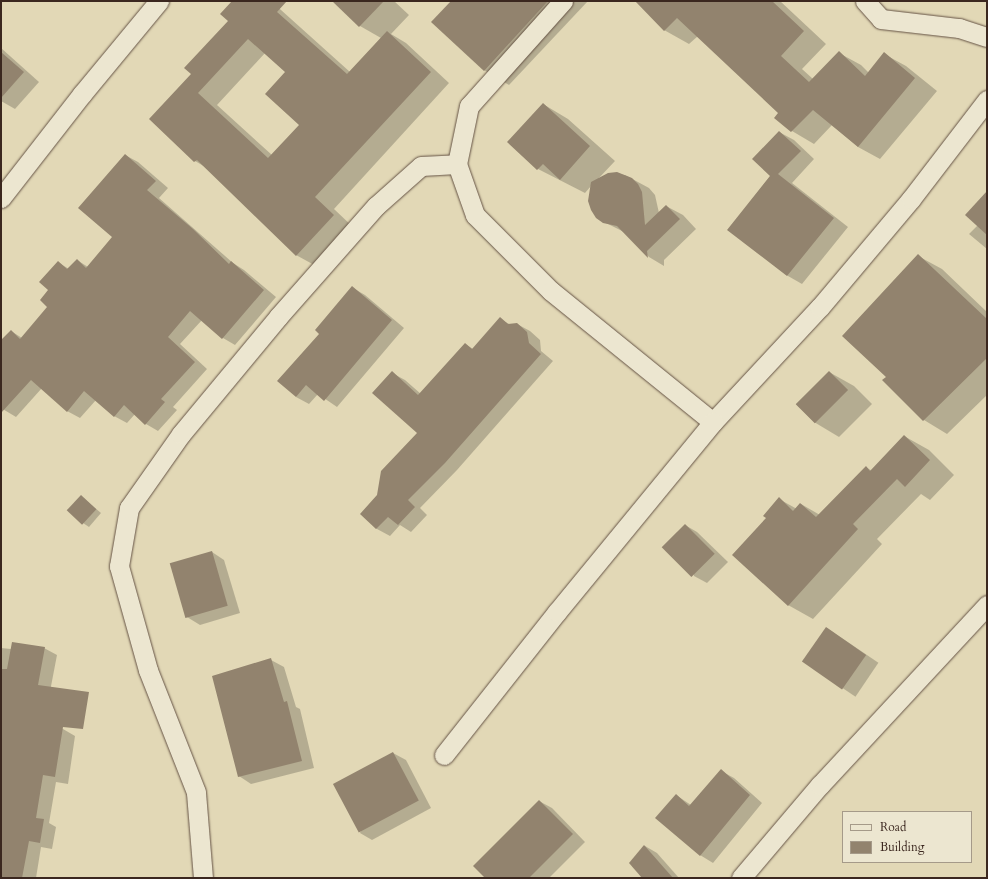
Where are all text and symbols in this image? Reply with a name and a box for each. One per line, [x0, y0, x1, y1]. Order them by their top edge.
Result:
legend [842, 811, 972, 863]
text: Road [880, 819, 906, 835]
text: Building [880, 839, 924, 855]

